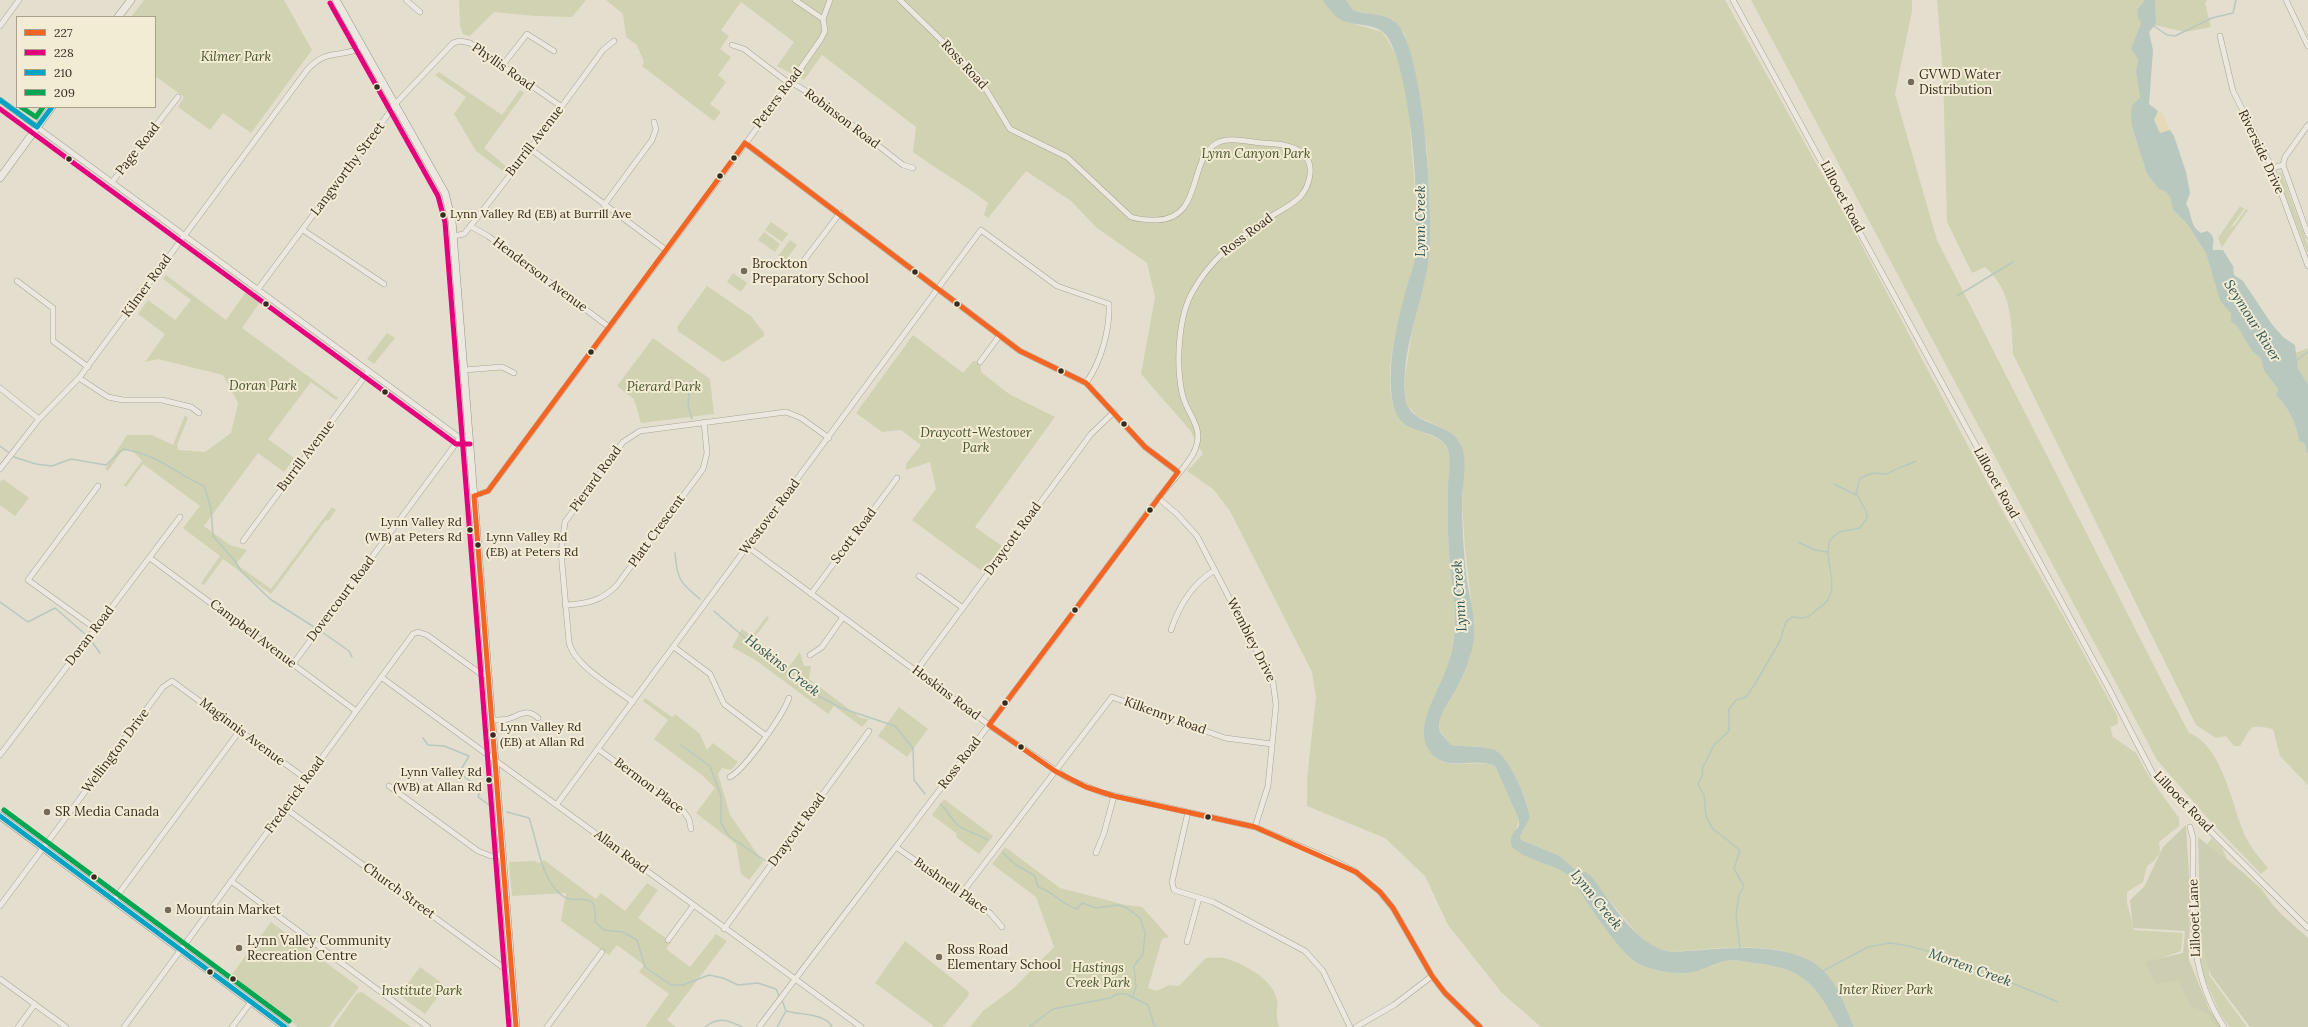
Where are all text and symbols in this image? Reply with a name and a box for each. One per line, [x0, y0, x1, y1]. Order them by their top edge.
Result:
legend [16, 16, 156, 108]
text: 227 [54, 25, 72, 40]
street label: Ross Road [937, 37, 991, 93]
street label: Phyllis Road [469, 40, 537, 94]
text: 228 [54, 45, 74, 60]
park label: Kilmer Park [201, 49, 271, 65]
text: 210 [54, 65, 72, 80]
street label: Peters Road [750, 65, 806, 131]
place label: GVWD Water Distribution [1919, 67, 2001, 98]
marker: GVWD Water Distribution [1906, 77, 1916, 87]
unlabelled marker [372, 82, 382, 92]
text: 209 [54, 85, 75, 100]
street label: Robinson Road [801, 86, 883, 152]
street label: Burrill Avenue [503, 103, 567, 179]
street label: Riverside Drive [2235, 107, 2287, 197]
street label: Langworthy Street [308, 119, 388, 219]
street label: Page Road [113, 120, 163, 178]
park label: Lynn Canyon Park [1202, 146, 1310, 162]
unlabelled marker [729, 153, 739, 163]
unlabelled marker [64, 154, 74, 164]
street label: Lillooet Road [1817, 158, 1867, 236]
unlabelled marker [715, 171, 725, 181]
water label: Lynn Creek [1413, 185, 1429, 257]
place label: Lynn Valley Rd (EB) at Burrill Ave [450, 208, 632, 222]
marker: Lynn Valley Rd (EB) at Burrill Ave [438, 210, 448, 220]
street label: Ross Road [1218, 210, 1276, 260]
street label: Henderson Avenue [490, 234, 590, 316]
street label: Kilmer Road [119, 252, 175, 320]
place label: Brockton Preparatory School [752, 256, 869, 287]
marker: Brockton Preparatory School [739, 266, 749, 276]
unlabelled marker [910, 267, 920, 277]
water label: Seymour River [2220, 277, 2284, 365]
unlabelled marker [261, 299, 271, 309]
unlabelled marker [952, 299, 962, 309]
unlabelled marker [586, 347, 596, 357]
unlabelled marker [1056, 366, 1066, 376]
park label: Doran Park [229, 378, 297, 394]
park label: Pierard Park [627, 379, 701, 395]
unlabelled marker [380, 387, 390, 397]
street label: Burrill Avenue [274, 417, 338, 495]
unlabelled marker [1119, 419, 1129, 429]
park label: Draycott-Westover Park [920, 425, 1032, 456]
street label: Pierard Road [567, 443, 625, 515]
street label: Lillooet Road [1970, 445, 2022, 521]
street label: Westover Road [736, 476, 804, 558]
street label: Platt Crescent [625, 492, 689, 570]
street label: Draycott Road [981, 499, 1045, 579]
street label: Scott Road [828, 505, 880, 567]
unlabelled marker [1145, 505, 1155, 515]
place label: Lynn Valley Rd (WB) at Peters Rd [365, 516, 462, 544]
marker: Lynn Valley Rd (WB) at Peters Rd [465, 525, 475, 535]
place label: Lynn Valley Rd (EB) at Peters Rd [486, 531, 578, 559]
marker: Lynn Valley Rd (EB) at Peters Rd [473, 540, 483, 550]
street label: Dovercourt Road [304, 553, 378, 645]
water label: Lynn Creek [1449, 560, 1471, 632]
street label: Wembley Drive [1223, 595, 1279, 685]
street label: Campbell Avenue [207, 596, 299, 672]
street label: Doran Road [62, 603, 118, 669]
unlabelled marker [1070, 605, 1080, 615]
water label: Hoskins Creek [741, 632, 823, 700]
street label: Hoskins Road [909, 662, 983, 724]
street label: Kilkenny Road [1122, 694, 1208, 738]
street label: Maginnis Avenue [196, 695, 288, 769]
unlabelled marker [1000, 698, 1010, 708]
street label: Wellington Drive [79, 706, 153, 796]
place label: Lynn Valley Rd (EB) at Allan Rd [500, 721, 584, 749]
marker: Lynn Valley Rd (EB) at Allan Rd [488, 730, 498, 740]
street label: Ross Road [935, 734, 985, 792]
unlabelled marker [1016, 742, 1026, 752]
street label: Frederick Road [262, 754, 328, 836]
street label: Bermon Place [611, 755, 687, 817]
place label: Lynn Valley Rd (WB) at Allan Rd [393, 766, 482, 794]
street label: Lillooet Road [2150, 768, 2216, 836]
marker: Lynn Valley Rd (WB) at Allan Rd [484, 775, 494, 785]
street label: Draycott Road [765, 790, 829, 870]
place label: SR Media Canada [55, 804, 159, 820]
marker: SR Media Canada [42, 807, 52, 817]
unlabelled marker [1203, 812, 1213, 822]
street label: Allan Road [591, 827, 651, 877]
street label: Bushnell Place [911, 855, 991, 917]
street label: Church Street [360, 860, 438, 922]
water label: Lynn Creek [1567, 867, 1625, 933]
unlabelled marker [89, 872, 99, 882]
street label: Lillooet Lane [2186, 879, 2204, 957]
place label: Mountain Market [176, 902, 281, 918]
marker: Mountain Market [163, 905, 173, 915]
place label: Lynn Valley Community Recreation Centre [247, 933, 391, 964]
place label: Ross Road Elementary School [947, 942, 1061, 973]
marker: Lynn Valley Community Recreation Centre [234, 943, 244, 953]
water label: Morten Creek [1926, 945, 2014, 991]
marker: Ross Road Elementary School [934, 952, 944, 962]
park label: Hastings Creek Park [1066, 960, 1130, 991]
unlabelled marker [205, 967, 215, 977]
unlabelled marker [228, 974, 238, 984]
park label: Inter River Park [1839, 982, 1933, 998]
park label: Institute Park [382, 983, 462, 999]

